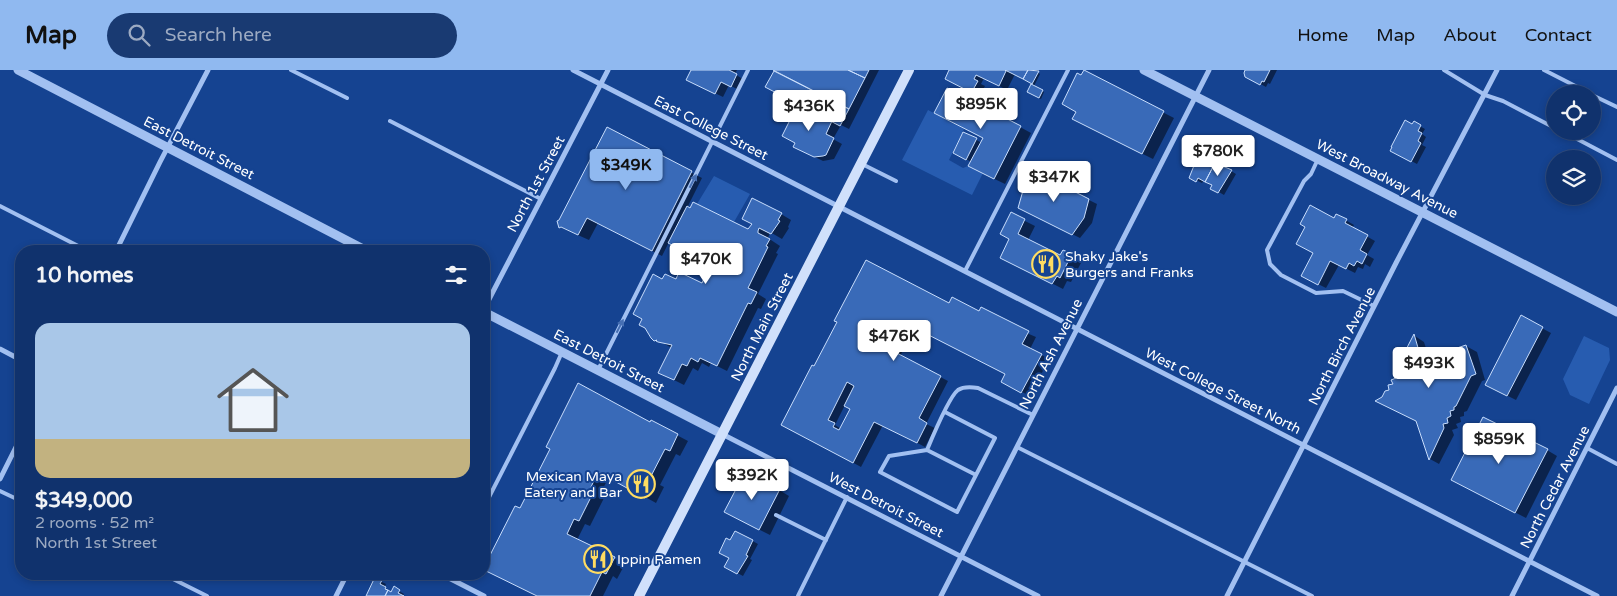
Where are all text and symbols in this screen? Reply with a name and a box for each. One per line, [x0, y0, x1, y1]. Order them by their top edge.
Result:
search box [107, 13, 457, 58]
text: Map [25, 21, 77, 50]
icon: search [125, 21, 153, 49]
text: Search here [165, 24, 272, 46]
text: Home [1297, 24, 1348, 46]
text: Map [1376, 24, 1415, 46]
text: About [1443, 24, 1497, 46]
text: Contact [1525, 24, 1592, 46]
map controls [1546, 85, 1601, 205]
button: locate [1546, 85, 1601, 140]
pin: $895K [946, 88, 1016, 130]
pin: $436K [774, 90, 844, 132]
street label: East College Street [651, 92, 771, 164]
text: $895K [956, 94, 1006, 114]
text: $436K [784, 96, 834, 116]
street label: East Detroit Street [141, 113, 258, 184]
street label: North 1st Street [503, 132, 569, 235]
pin: $780K [1183, 134, 1253, 177]
street label: West Broadway Avenue [1313, 136, 1461, 222]
text: $780K [1193, 141, 1243, 161]
pin: $349K [591, 148, 661, 191]
button: layers [1546, 150, 1601, 205]
text: $349K [601, 155, 651, 175]
pin: $347K [1019, 160, 1089, 203]
text: $347K [1029, 167, 1079, 187]
one-way arrow [689, 174, 697, 188]
pin: $470K [671, 242, 741, 285]
place label: Shaky Jake's Burgers and Franks [1065, 248, 1194, 281]
text: $470K [681, 249, 731, 269]
restaurant icon: Shaky Jake's Burgers and Franks [1031, 249, 1061, 279]
icon: filters [442, 261, 470, 289]
text: 10 homes [35, 263, 134, 288]
street label: North Main Street [727, 269, 797, 384]
street label: North Birch Avenue [1305, 284, 1379, 408]
street label: North Ash Avenue [1016, 296, 1086, 412]
one-way arrow [616, 319, 624, 333]
pin: $476K [859, 320, 929, 362]
street label: East Detroit Street [551, 326, 668, 397]
text: $476K [869, 326, 919, 346]
street label: West College Street North [1142, 344, 1304, 438]
pin: $493K [1394, 346, 1464, 389]
text: $493K [1404, 353, 1454, 373]
icon: home [208, 355, 298, 445]
pin: $859K [1464, 422, 1534, 465]
street label: North Cedar Avenue [1517, 423, 1593, 551]
text: $859K [1474, 429, 1524, 449]
pin: $392K [717, 458, 787, 501]
text: $392K [727, 465, 777, 485]
place label: Mexican Maya Eatery and Bar [524, 468, 623, 501]
restaurant icon: Mexican Maya Eatery and Bar [626, 469, 656, 499]
street label: West Detroit Street [826, 469, 947, 542]
text: $349,000 [35, 488, 133, 513]
text: 2 rooms · 52 m² [35, 513, 154, 533]
text: North 1st Street [35, 533, 157, 553]
restaurant icon: Ippin Ramen [583, 544, 613, 574]
place label: Ippin Ramen [617, 551, 701, 568]

